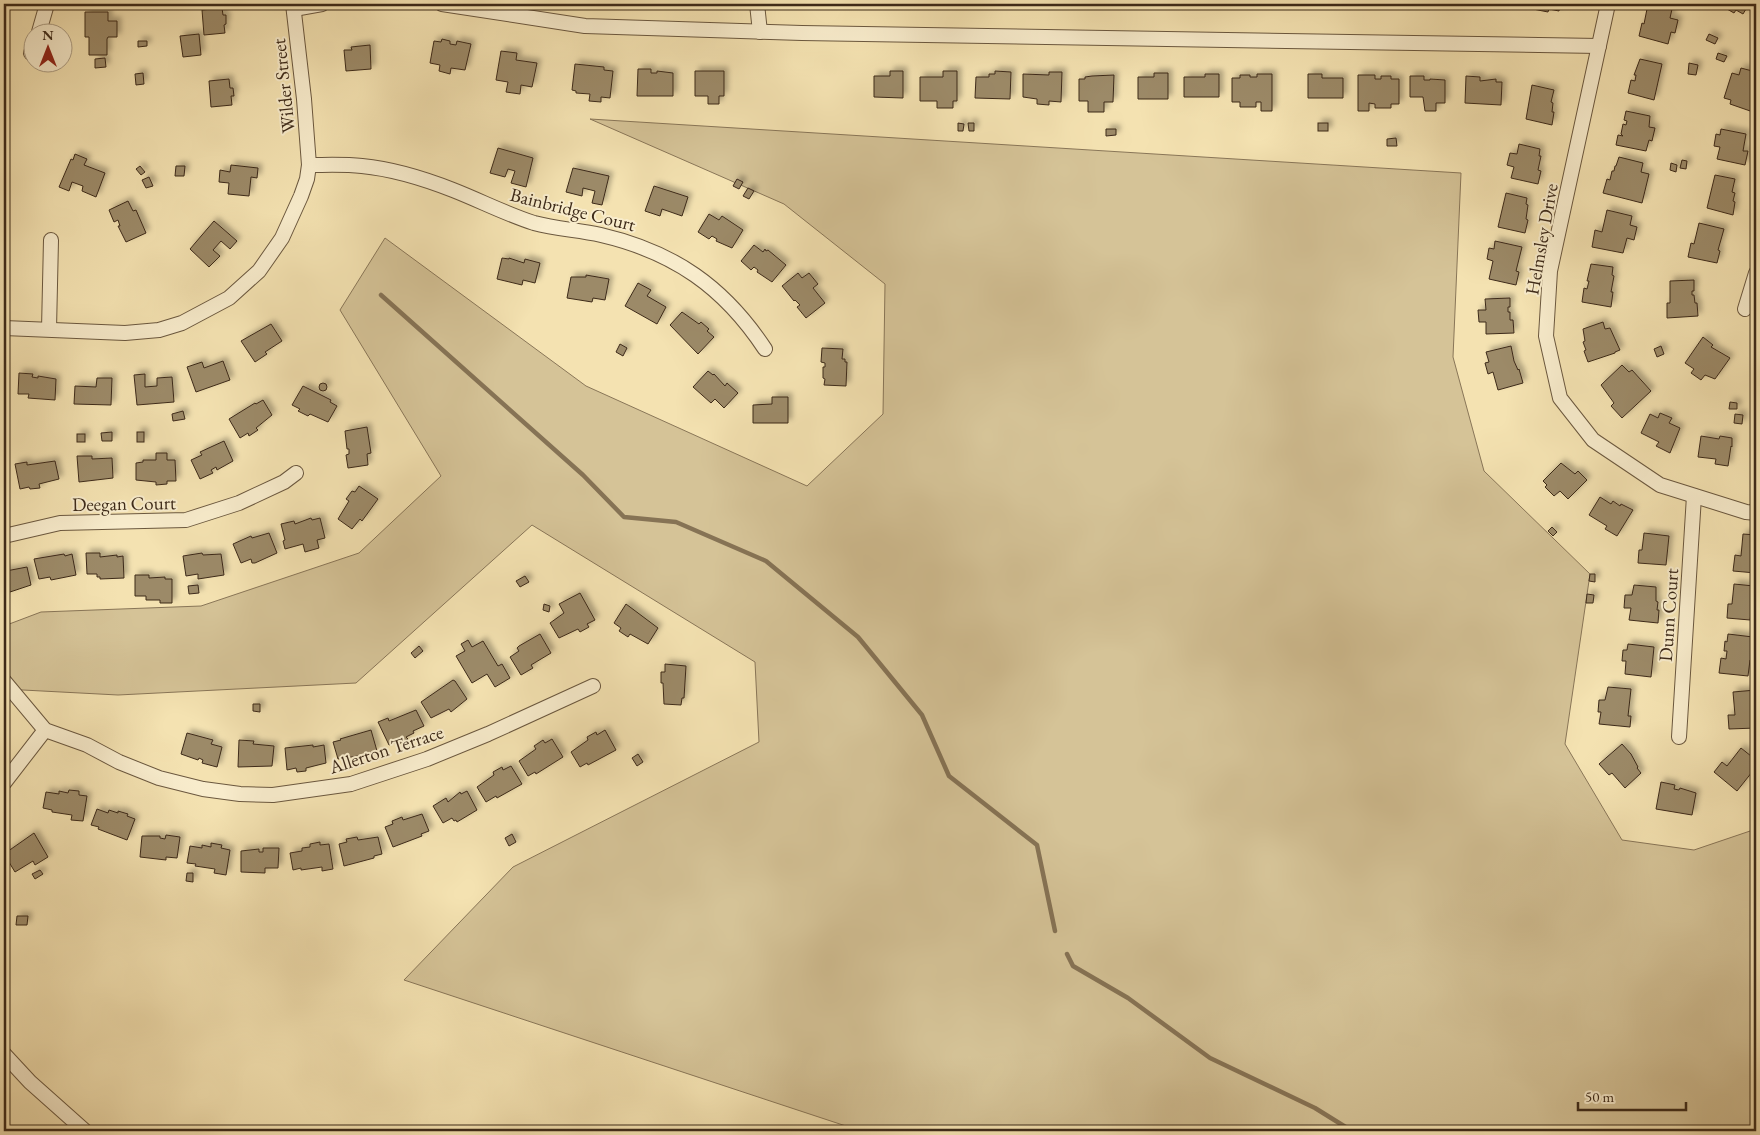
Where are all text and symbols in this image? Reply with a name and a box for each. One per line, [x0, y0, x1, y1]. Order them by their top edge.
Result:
north arrow [22, 22, 72, 72]
text: N [42, 26, 54, 44]
street label: Wilder Street [266, 37, 301, 135]
street label: Helmsley Drive [1519, 181, 1564, 297]
street label: Bainbridge Court [507, 182, 638, 237]
street label: Deegan Court [72, 490, 176, 517]
street label: Dunn Court [1653, 568, 1684, 663]
street label: Allerton Terrace [325, 719, 446, 780]
scale bar [1578, 1080, 1685, 1112]
text: 50 m [1585, 1087, 1614, 1106]

